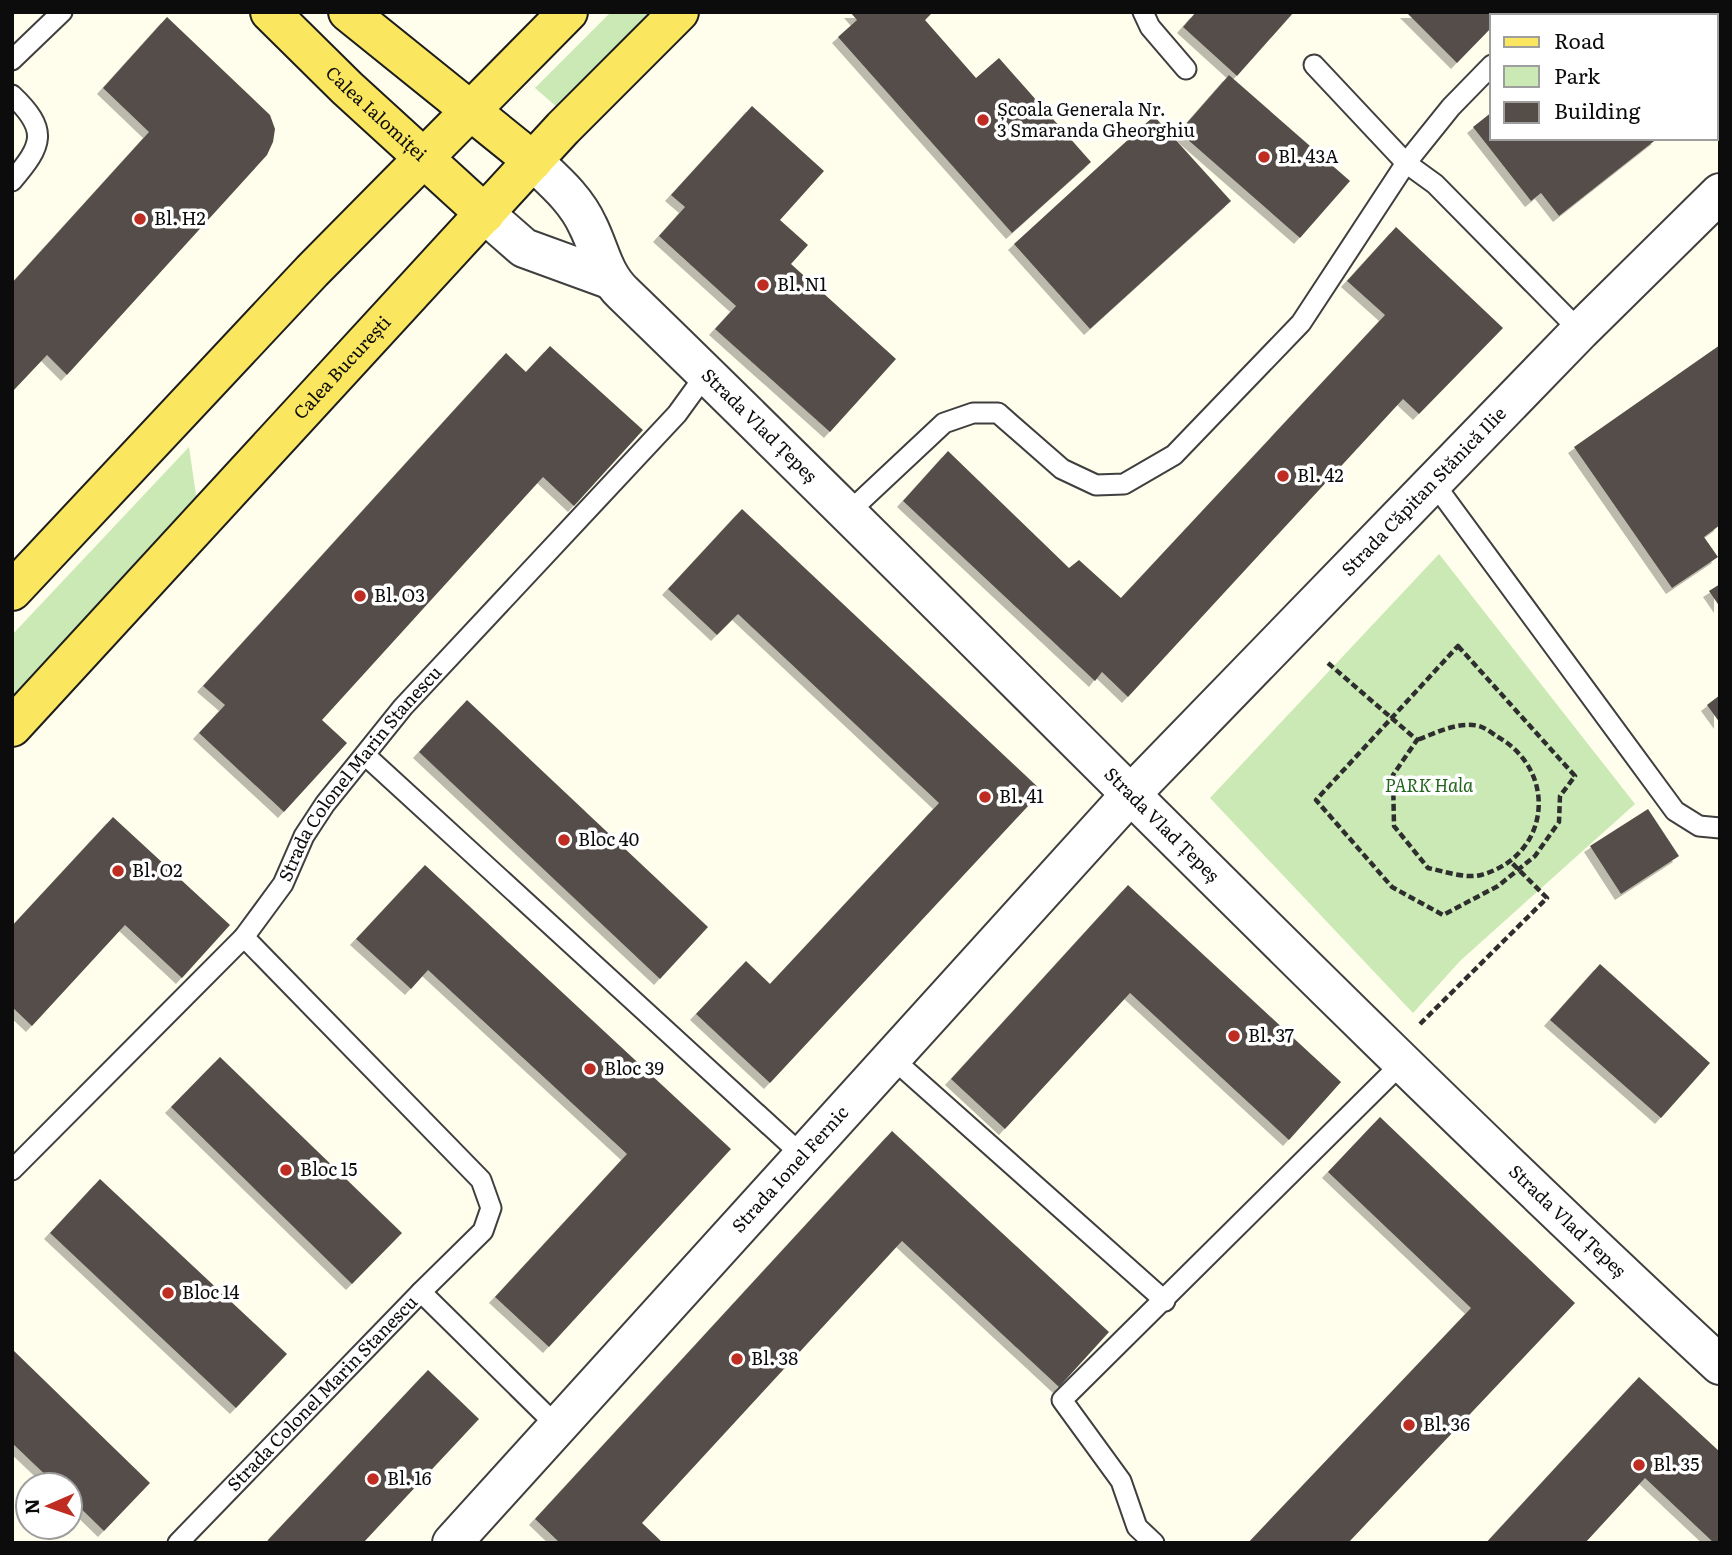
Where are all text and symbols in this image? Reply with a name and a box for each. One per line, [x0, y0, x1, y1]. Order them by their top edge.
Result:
legend [1490, 14, 1718, 140]
text: Road [1554, 24, 1605, 55]
street label: Calea Ialomiței [320, 59, 434, 167]
text: Park [1554, 59, 1600, 90]
text: Building [1554, 94, 1641, 125]
place label: Școala Generala Nr. 3 Smaranda Gheorghiu [997, 95, 1195, 143]
marker: Școala Generala Nr. 3 Smaranda Gheorghiu [975, 112, 991, 128]
place label: Bl. 43A [1278, 142, 1338, 169]
marker: Bl. 43A [1256, 149, 1272, 165]
place label: Bl. H2 [154, 204, 206, 231]
marker: Bl. H2 [132, 211, 148, 227]
place label: Bl. N1 [777, 270, 827, 297]
marker: Bl. N1 [755, 277, 771, 293]
street label: Calea București [286, 309, 396, 425]
street label: Strada Vlad Țepeș [696, 361, 824, 488]
street label: Strada Căpitan Stănică Ilie [1334, 400, 1512, 582]
place label: Bl. 42 [1297, 461, 1344, 488]
marker: Bl. 42 [1275, 468, 1291, 484]
place label: Bl. O3 [374, 581, 425, 608]
marker: Bl. O3 [352, 588, 368, 604]
street label: Strada Colonel Marin Stanescu [271, 659, 447, 885]
street label: Strada Vlad Țepeș [1099, 760, 1226, 888]
park label: PARK Hala [1385, 771, 1474, 798]
place label: Bl. 41 [999, 782, 1044, 809]
marker: Bl. 41 [977, 789, 993, 805]
place label: Bloc 40 [578, 825, 639, 852]
marker: Bloc 40 [556, 832, 572, 848]
place label: Bl. O2 [132, 856, 182, 883]
marker: Bl. O2 [110, 863, 126, 879]
place label: Bl. 37 [1248, 1021, 1294, 1048]
marker: Bl. 37 [1226, 1028, 1242, 1044]
place label: Bloc 39 [604, 1054, 664, 1081]
marker: Bloc 39 [582, 1061, 598, 1077]
street label: Strada Ionel Fernic [725, 1099, 854, 1238]
place label: Bloc 15 [300, 1155, 357, 1182]
street label: Strada Vlad Țepeș [1503, 1158, 1633, 1283]
marker: Bloc 15 [278, 1162, 294, 1178]
place label: Bloc 14 [182, 1278, 239, 1305]
marker: Bloc 14 [160, 1285, 176, 1301]
street label: Strada Colonel Marin Stanescu [220, 1288, 423, 1497]
place label: Bl. 38 [751, 1344, 798, 1371]
marker: Bl. 38 [729, 1351, 745, 1367]
place label: Bl. 36 [1423, 1410, 1470, 1437]
marker: Bl. 36 [1401, 1417, 1417, 1433]
place label: Bl. 35 [1653, 1450, 1699, 1477]
marker: Bl. 35 [1631, 1457, 1647, 1473]
place label: Bl. 16 [387, 1464, 432, 1491]
north arrow [14, 1471, 84, 1541]
marker: Bl. 16 [365, 1471, 381, 1487]
text: N [17, 1498, 45, 1515]

